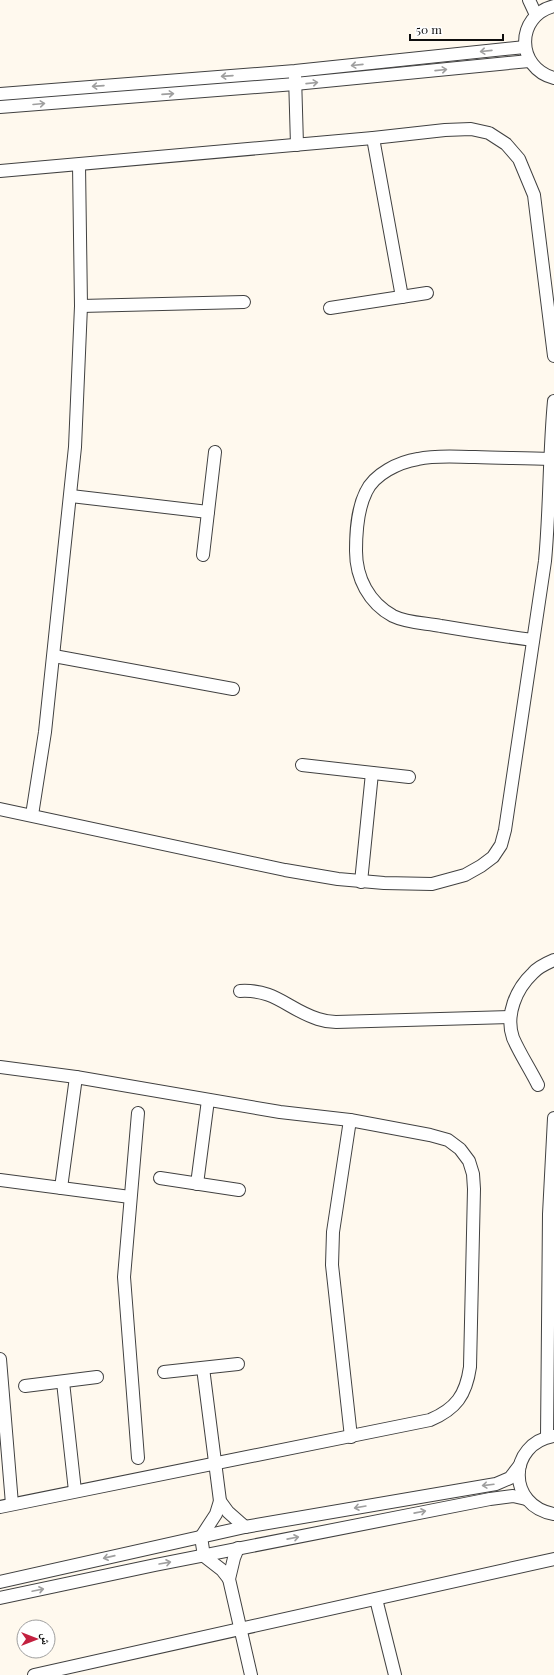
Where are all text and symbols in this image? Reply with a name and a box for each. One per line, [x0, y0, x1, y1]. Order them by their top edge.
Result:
scale bar [410, 16, 503, 42]
text: 50 m [416, 21, 442, 37]
one-way arrow [480, 47, 493, 55]
one-way arrow [351, 61, 364, 68]
one-way arrow [434, 66, 447, 74]
one-way arrow [221, 72, 234, 80]
one-way arrow [305, 79, 318, 86]
one-way arrow [92, 82, 105, 89]
one-way arrow [162, 90, 175, 97]
one-way arrow [32, 100, 45, 107]
one-way arrow [482, 1481, 495, 1489]
one-way arrow [354, 1503, 367, 1511]
one-way arrow [413, 1508, 426, 1516]
one-way arrow [286, 1533, 299, 1541]
one-way arrow [103, 1554, 116, 1562]
one-way arrow [158, 1559, 171, 1567]
one-way arrow [31, 1586, 44, 1594]
north arrow [16, 1619, 56, 1659]
text: ش [38, 1633, 54, 1645]

